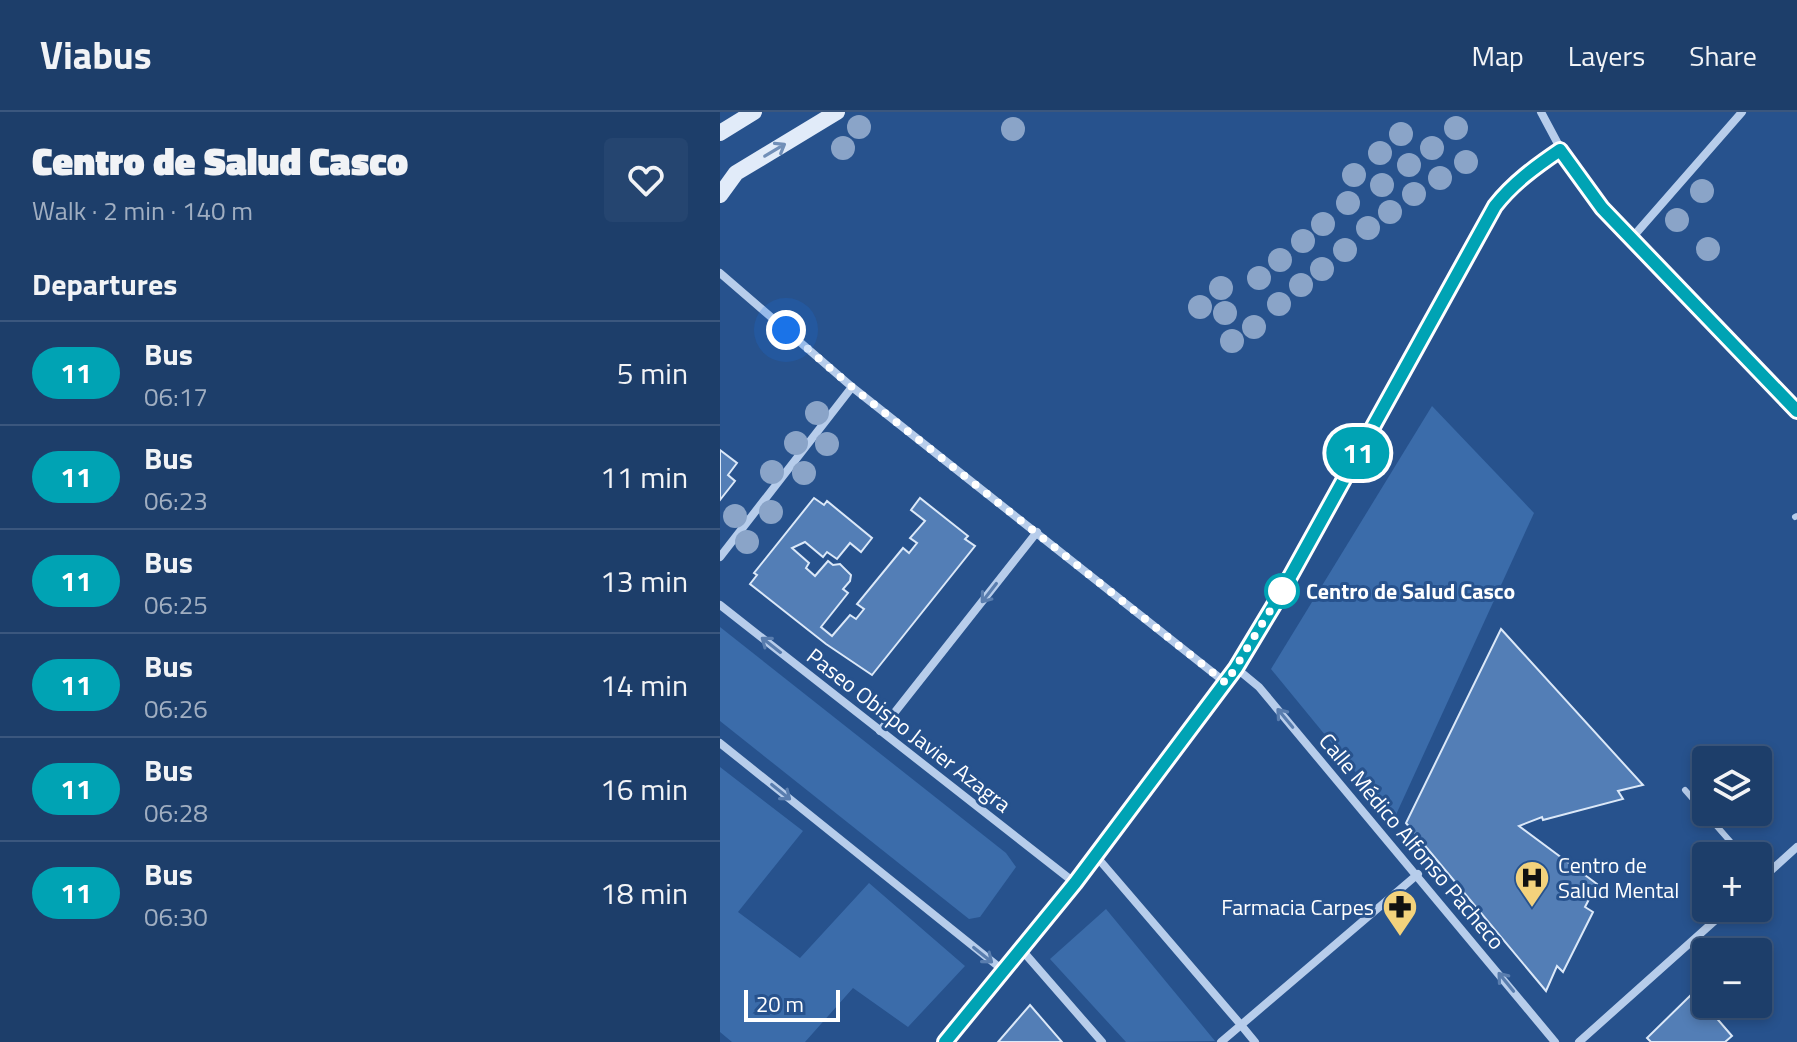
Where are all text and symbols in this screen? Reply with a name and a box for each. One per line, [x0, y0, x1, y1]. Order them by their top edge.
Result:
text: Viabus [40, 26, 152, 84]
text: Map [1471, 34, 1524, 77]
text: Layers [1568, 34, 1645, 77]
text: Share [1689, 34, 1757, 77]
text: Centro de Salud Casco [32, 132, 408, 190]
button: heart [604, 138, 688, 222]
one-way arrow [763, 141, 786, 157]
text: Walk · 2 min · 140 m [32, 191, 253, 230]
text: Departures [32, 261, 177, 307]
your location [766, 310, 806, 350]
text: Bus [144, 331, 193, 377]
text: 5 min [617, 350, 688, 396]
text: 11 [60, 351, 92, 394]
text: 06:17 [144, 377, 208, 416]
line badge: 11 [1322, 427, 1394, 479]
text: 11 [1342, 431, 1374, 474]
text: Bus [144, 435, 193, 481]
text: 11 min [600, 454, 688, 500]
text: 11 [60, 455, 92, 498]
text: 06:23 [144, 481, 208, 520]
text: Bus [144, 539, 193, 585]
text: 13 min [600, 558, 688, 604]
text: 11 [60, 559, 92, 602]
marker: Centro de Salud Casco [1265, 574, 1299, 608]
place label: Centro de Salud Casco [1306, 574, 1515, 608]
one-way arrow [980, 582, 997, 603]
text: 06:25 [144, 585, 208, 624]
one-way arrow [761, 636, 782, 654]
street label: Paseo Obispo Javier Azagra [800, 639, 1018, 821]
text: Bus [144, 643, 193, 689]
text: 14 min [600, 662, 688, 708]
text: 11 [60, 663, 92, 706]
text: 06:26 [144, 689, 208, 728]
one-way arrow [1277, 708, 1295, 728]
street label: Calle Médico Alfonso Pacheco [1311, 725, 1513, 957]
map controls [1692, 746, 1772, 1018]
button: layers [1692, 746, 1772, 826]
text: Bus [144, 747, 193, 793]
text: 16 min [600, 766, 688, 812]
text: 11 [60, 767, 92, 810]
one-way arrow [770, 783, 791, 801]
text: 06:28 [144, 793, 208, 832]
button: + [1692, 842, 1772, 922]
place label: Centro de Salud Mental [1558, 848, 1679, 907]
text: Bus [144, 851, 193, 897]
hospital icon: Centro de Salud Mental [1513, 859, 1551, 909]
text: 18 min [600, 870, 688, 916]
text: 11 [60, 871, 92, 914]
pharmacy icon: Farmacia Carpes [1381, 888, 1419, 938]
place label: Farmacia Carpes [1221, 890, 1374, 924]
text: 06:30 [144, 897, 208, 936]
button: − [1692, 938, 1772, 1018]
one-way arrow [973, 946, 993, 964]
one-way arrow [1497, 972, 1515, 992]
scale bar [744, 986, 840, 1022]
text: 20 m [756, 987, 804, 1021]

